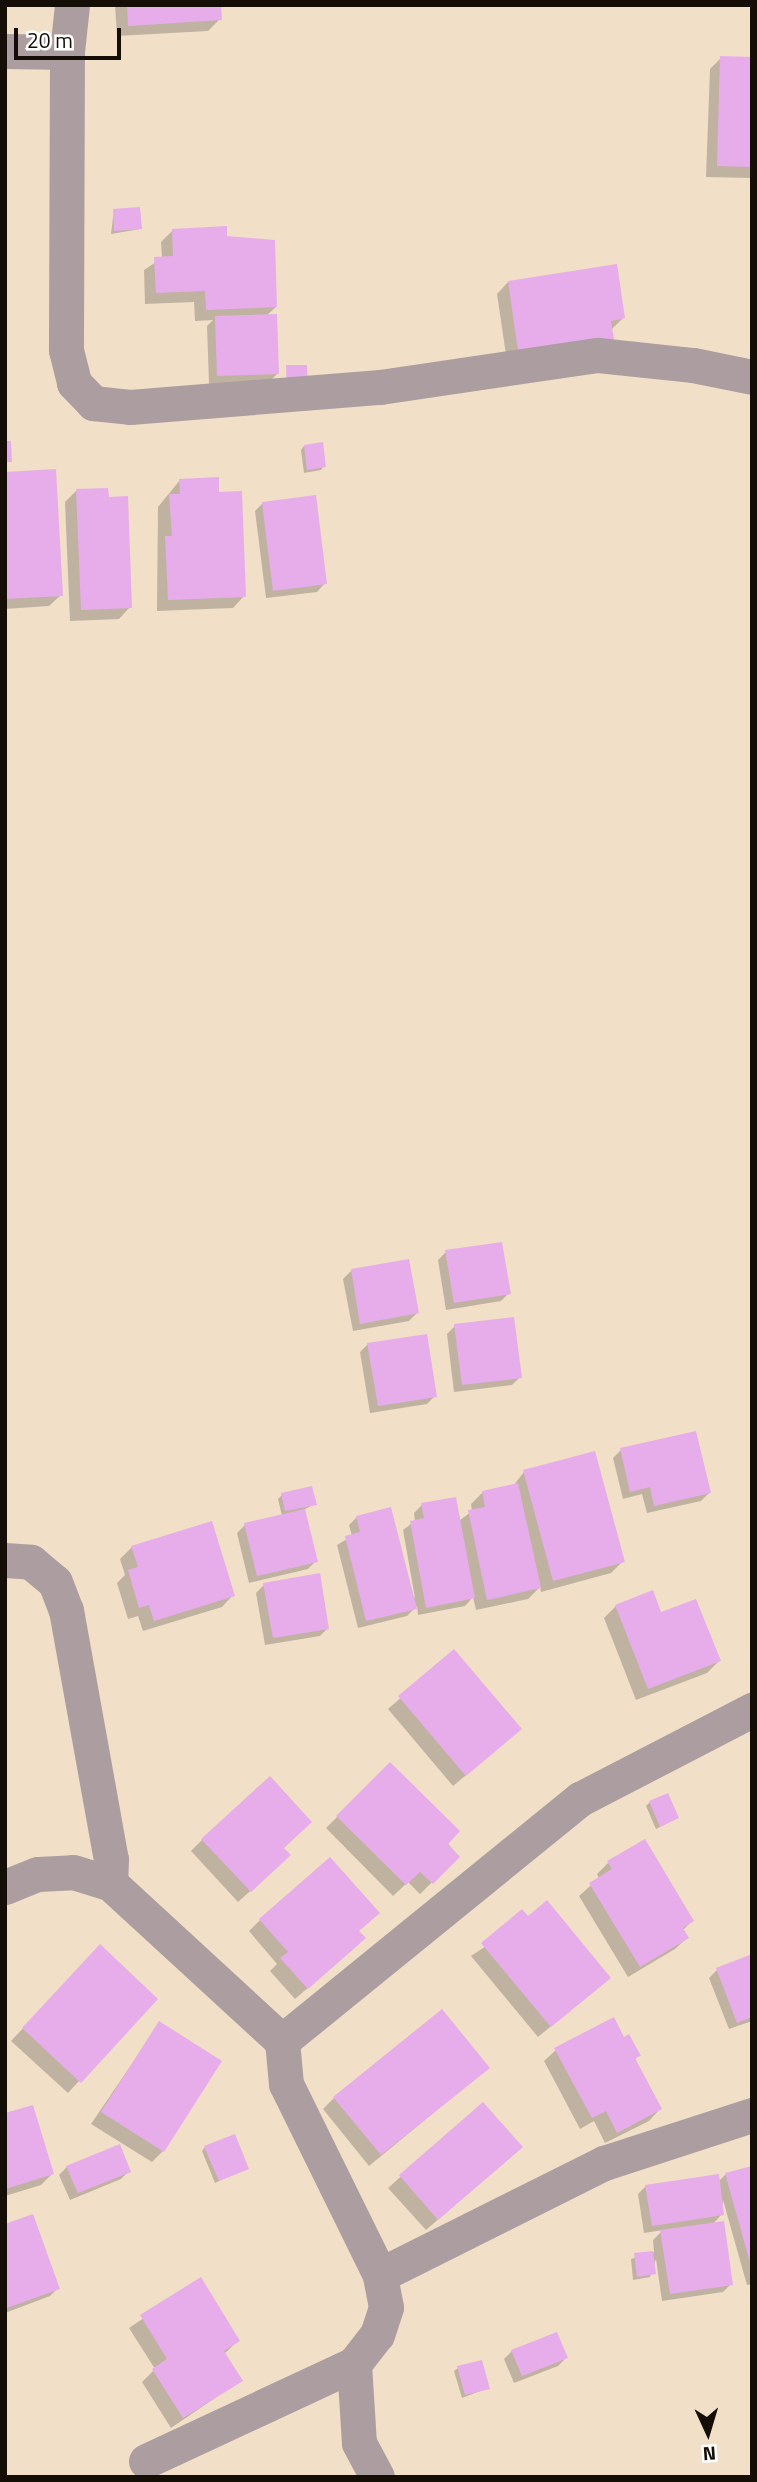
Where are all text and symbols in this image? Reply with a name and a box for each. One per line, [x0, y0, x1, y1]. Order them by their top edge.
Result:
scale bar [18, 14, 124, 58]
text: 20 m [27, 24, 73, 56]
north arrow [673, 2398, 743, 2468]
text: N [702, 2440, 717, 2469]

